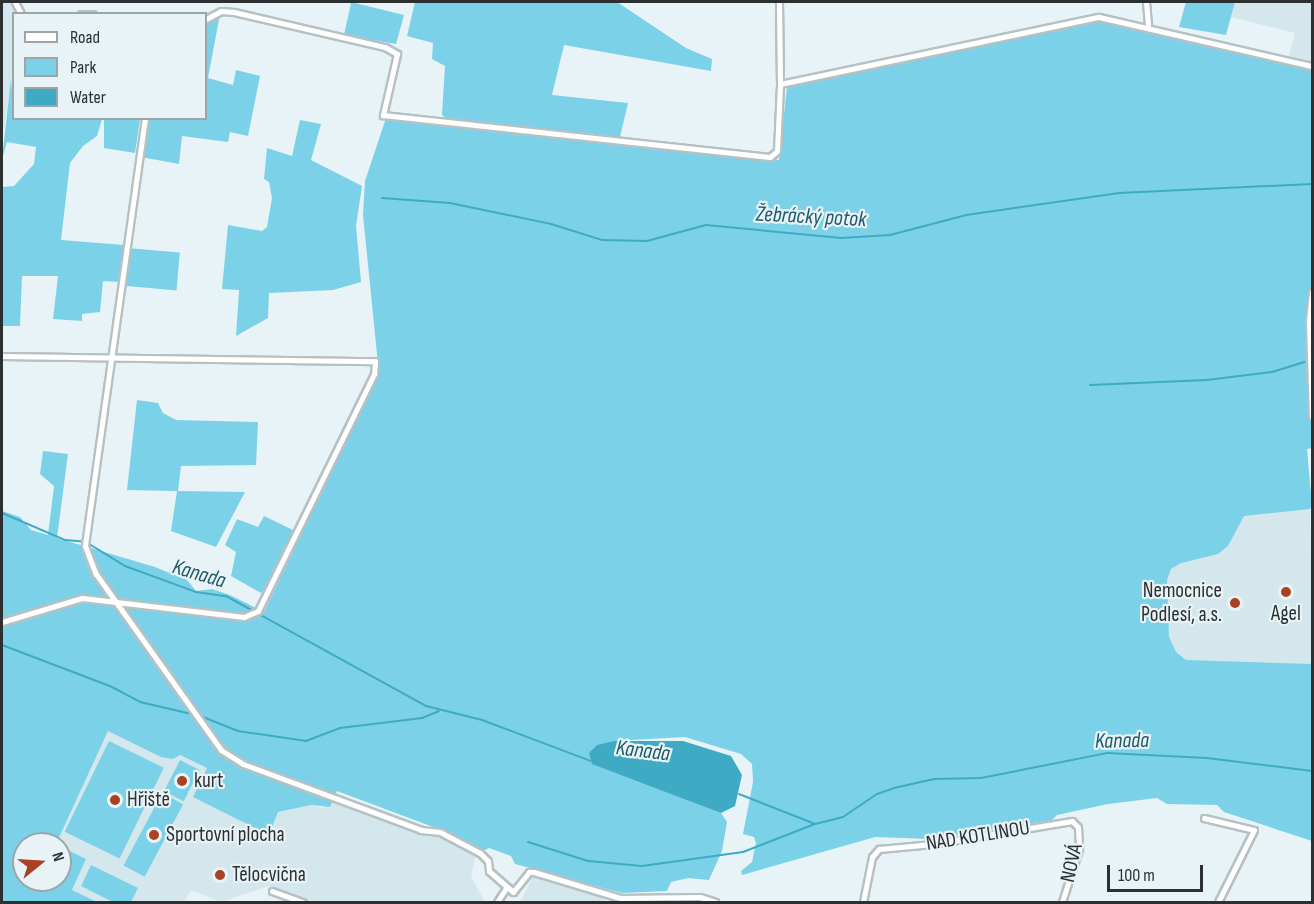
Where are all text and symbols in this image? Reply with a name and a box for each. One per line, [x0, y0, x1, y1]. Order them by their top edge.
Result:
legend [12, 12, 207, 120]
text: Road [70, 27, 100, 48]
text: Park [70, 57, 96, 78]
text: Water [70, 87, 106, 108]
water label: Žebrácký potok [755, 201, 867, 233]
water label: Kanada [169, 554, 229, 594]
place label: Nemocnice Podlesí, a.s. [1141, 578, 1222, 628]
marker: Agel [1279, 585, 1293, 599]
marker: Nemocnice Podlesí, a.s. [1226, 594, 1244, 612]
place label: Agel [1271, 601, 1301, 627]
water label: Kanada [1095, 727, 1149, 755]
water label: Kanada [614, 735, 672, 767]
place label: kurt [194, 768, 223, 794]
marker: kurt [175, 774, 189, 788]
place label: Hřiště [127, 787, 170, 813]
marker: Hřiště [108, 793, 122, 807]
street label: NAD KOTLINOU [924, 815, 1032, 857]
place label: Sportovní plocha [166, 822, 285, 848]
marker: Sportovní plocha [147, 828, 161, 842]
north arrow [12, 832, 72, 892]
street label: NOVÁ [1055, 841, 1089, 885]
text: N [47, 850, 68, 864]
scale bar [1110, 853, 1206, 891]
place label: Tělocvična [232, 862, 306, 888]
text: 100 m [1118, 865, 1155, 886]
marker: Tělocvična [213, 868, 227, 882]

